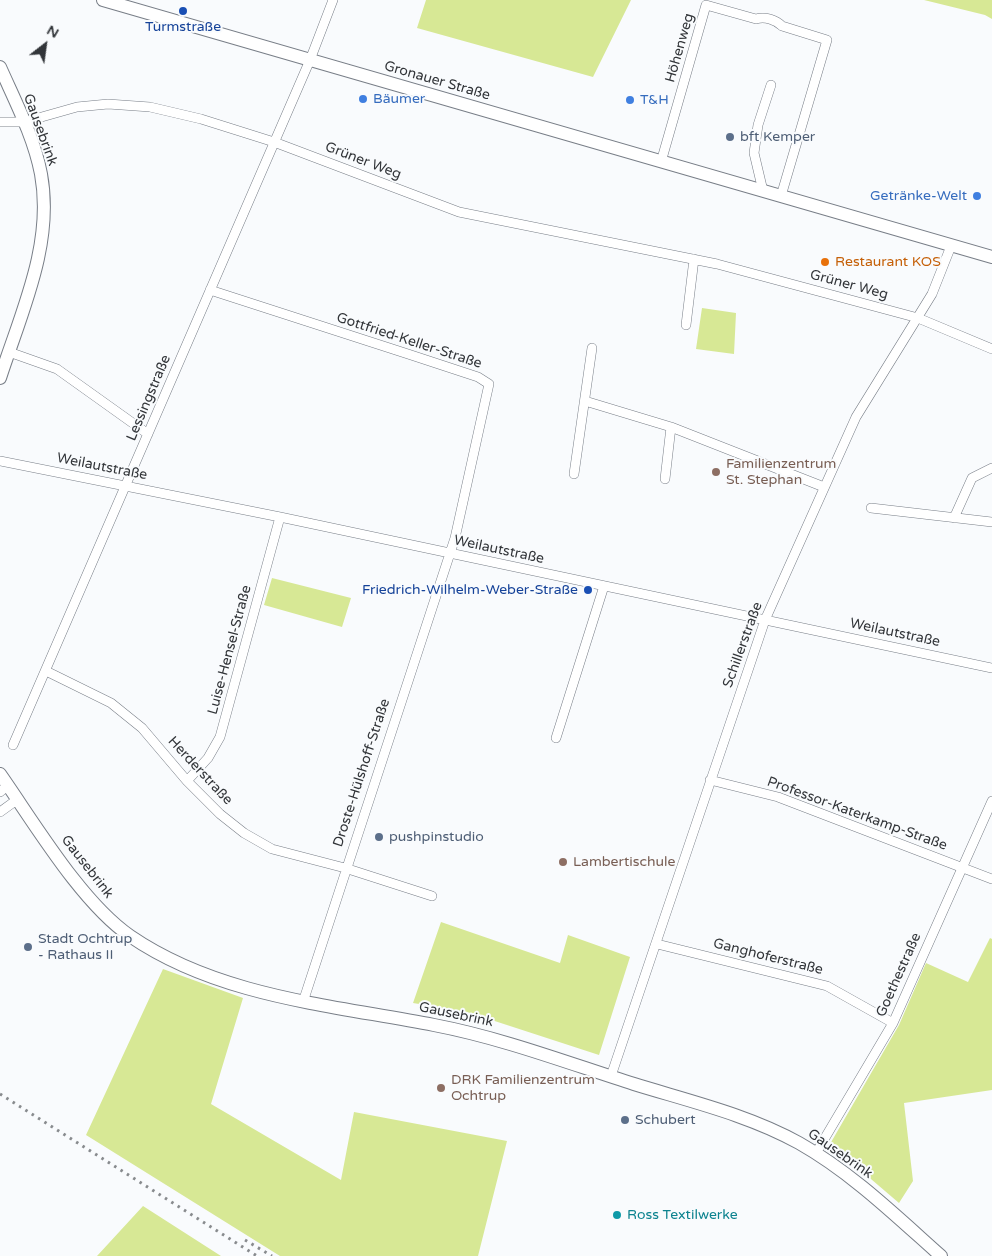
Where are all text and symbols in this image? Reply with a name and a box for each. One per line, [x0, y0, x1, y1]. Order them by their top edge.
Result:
marker: Turmstraße [177, 5, 189, 17]
street label: Höhenweg [662, 11, 698, 85]
place label: Turmstraße [145, 19, 221, 35]
north arrow [20, 20, 70, 70]
text: N [44, 21, 62, 42]
street label: Gronauer Straße [382, 58, 492, 104]
place label: Bäumer [373, 91, 425, 107]
street label: Gausebrink [19, 92, 61, 168]
place label: T&H [640, 92, 669, 108]
marker: Bäumer [357, 93, 369, 105]
marker: T&H [624, 94, 636, 106]
place label: bft Kemper [740, 129, 815, 145]
marker: bft Kemper [724, 131, 736, 143]
street label: Grüner Weg [323, 139, 403, 183]
place label: Getränke-Welt [870, 188, 967, 204]
marker: Getränke-Welt [971, 190, 983, 202]
place label: Restaurant KOS [835, 254, 941, 270]
marker: Restaurant KOS [819, 256, 831, 268]
street label: Grüner Weg [808, 267, 890, 303]
street label: Gottfried-Keller-Straße [334, 310, 484, 372]
street label: Lessingstraße [123, 352, 175, 444]
street label: Weilautstraße [55, 450, 149, 484]
place label: Familienzentrum St. Stephan [726, 456, 836, 488]
marker: Familienzentrum St. Stephan [710, 466, 722, 478]
street label: Weilautstraße [452, 532, 546, 568]
place label: Friedrich-Wilhelm-Weber-Straße [362, 582, 578, 598]
street label: Luise-Hensel-Straße [205, 583, 255, 717]
marker: Friedrich-Wilhelm-Weber-Straße [582, 584, 594, 596]
street label: Schillerstraße [720, 600, 766, 690]
street label: Weilautstraße [848, 615, 942, 651]
street label: Droste-Hülshoff-Straße [330, 697, 394, 849]
street label: Herderstraße [164, 733, 236, 809]
street label: Professor-Katerkamp-Straße [765, 774, 949, 854]
place label: pushpinstudio [389, 829, 484, 845]
marker: pushpinstudio [373, 831, 385, 843]
street label: Gausebrink [57, 832, 117, 902]
place label: Lambertischule [573, 854, 675, 870]
marker: Lambertischule [557, 856, 569, 868]
street label: Goethestraße [873, 930, 925, 1020]
place label: Stadt Ochtrup - Rathaus II [38, 931, 132, 964]
street label: Ganghoferstraße [711, 935, 825, 979]
marker: Stadt Ochtrup - Rathaus II [22, 941, 34, 953]
street label: Gausebrink [417, 999, 495, 1031]
place label: DRK Familienzentrum Ochtrup [451, 1072, 595, 1104]
marker: DRK Familienzentrum Ochtrup [435, 1082, 447, 1094]
place label: Schubert [635, 1112, 696, 1128]
marker: Schubert [619, 1114, 631, 1126]
street label: Gausebrink [804, 1125, 876, 1183]
place label: Ross Textilwerke [627, 1207, 738, 1223]
marker: Ross Textilwerke [611, 1209, 623, 1221]

